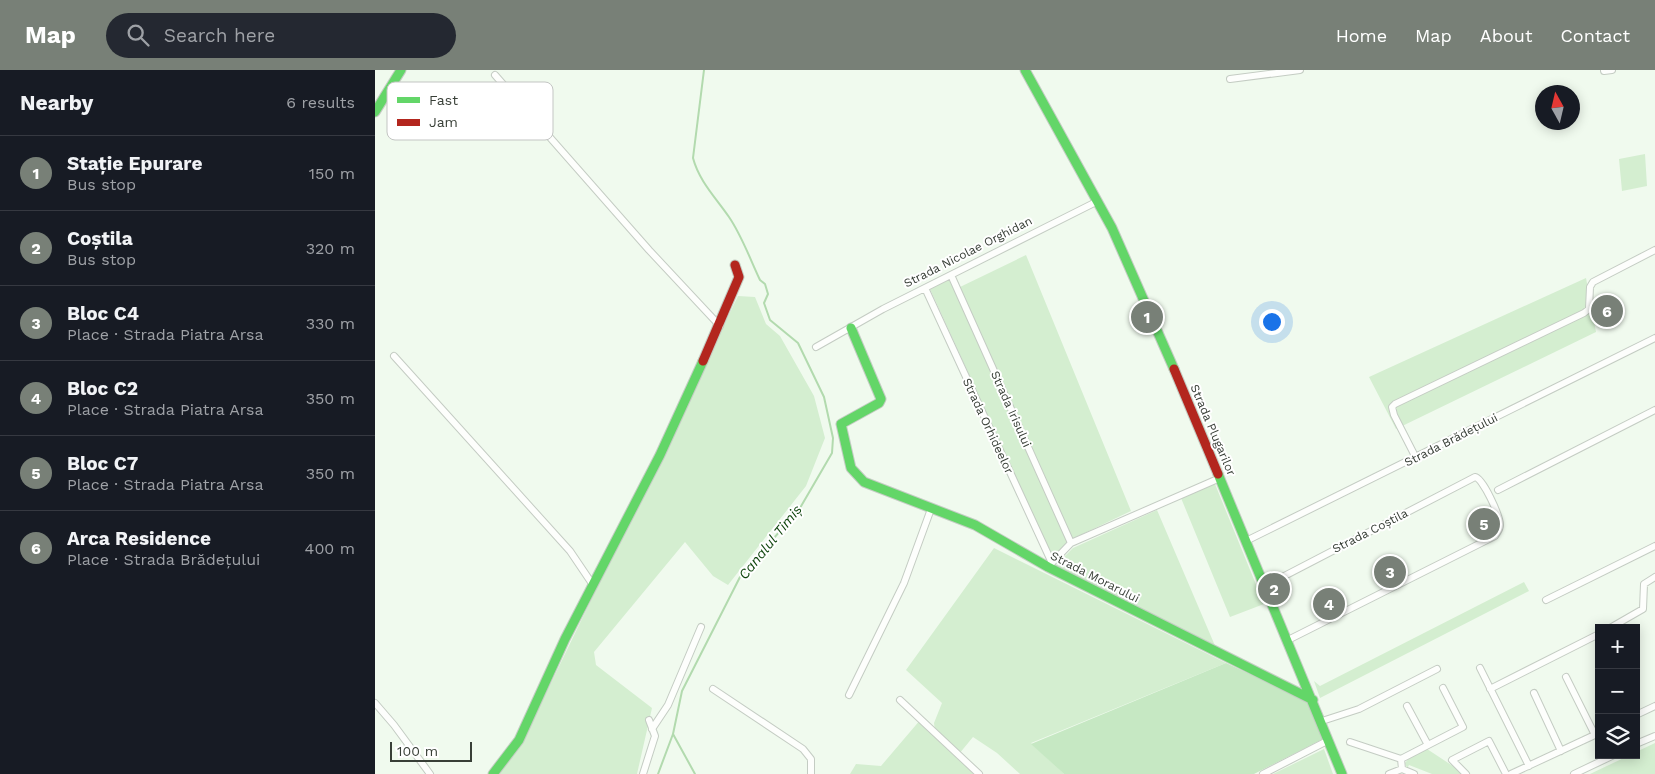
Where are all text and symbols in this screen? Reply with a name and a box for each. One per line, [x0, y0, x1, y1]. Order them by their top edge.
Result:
search box [106, 13, 456, 58]
text: Map [25, 21, 76, 49]
icon: search [124, 21, 152, 49]
text: Search here [164, 24, 275, 47]
text: Home [1336, 25, 1387, 46]
text: Map [1415, 25, 1452, 46]
text: About [1480, 25, 1532, 46]
text: Contact [1560, 25, 1630, 46]
legend [387, 82, 553, 140]
north arrow [1535, 85, 1580, 130]
text: Nearby [20, 90, 93, 115]
text: Fast [429, 92, 458, 108]
text: 6 results [286, 93, 355, 112]
text: Jam [429, 114, 458, 130]
text: Stație Epurare [67, 152, 202, 175]
text: 1 [33, 164, 39, 183]
text: 150 m [309, 164, 355, 183]
text: Bus stop [67, 175, 136, 194]
street label: Strada Nicolae Orghidan [902, 214, 1034, 290]
text: Coștila [67, 227, 133, 250]
text: 2 [31, 239, 41, 258]
text: 320 m [306, 239, 355, 258]
text: Bus stop [67, 250, 136, 269]
pin: 6 [1591, 292, 1623, 330]
pin: 1 [1131, 298, 1163, 336]
text: Bloc C4 [67, 302, 139, 325]
your location [1259, 309, 1285, 335]
text: 3 [31, 314, 41, 333]
text: 330 m [306, 314, 355, 333]
text: Place · Strada Piatra Arsa [67, 325, 263, 344]
street label: Strada Irisului [988, 369, 1034, 449]
street label: Strada Orhideelor [960, 376, 1016, 476]
text: Bloc C2 [67, 377, 138, 400]
street label: Strada Plugarilor [1187, 382, 1239, 478]
text: 4 [31, 389, 41, 408]
text: 350 m [306, 389, 355, 408]
text: Place · Strada Piatra Arsa [67, 400, 263, 419]
street label: Strada Brădețului [1402, 410, 1500, 470]
text: Bloc C7 [67, 452, 138, 475]
text: 5 [31, 464, 41, 483]
text: 350 m [306, 464, 355, 483]
text: Place · Strada Piatra Arsa [67, 475, 263, 494]
water label: Canalul Timiș [735, 502, 805, 582]
pin: 5 [1468, 505, 1500, 543]
street label: Strada Coștila [1330, 506, 1410, 556]
text: Arca Residence [67, 527, 211, 550]
text: 6 [31, 539, 41, 558]
text: 400 m [305, 539, 355, 558]
street label: Strada Morarului [1048, 549, 1142, 605]
text: Place · Strada Brădețului [67, 550, 260, 569]
pin: 3 [1374, 553, 1406, 591]
pin: 2 [1258, 570, 1290, 608]
pin: 4 [1313, 585, 1345, 623]
map controls [1595, 624, 1640, 759]
button: + [1595, 624, 1640, 669]
button: − [1595, 669, 1640, 714]
button: layers [1595, 714, 1640, 759]
scale bar [390, 739, 473, 762]
text: 100 m [397, 743, 438, 759]

